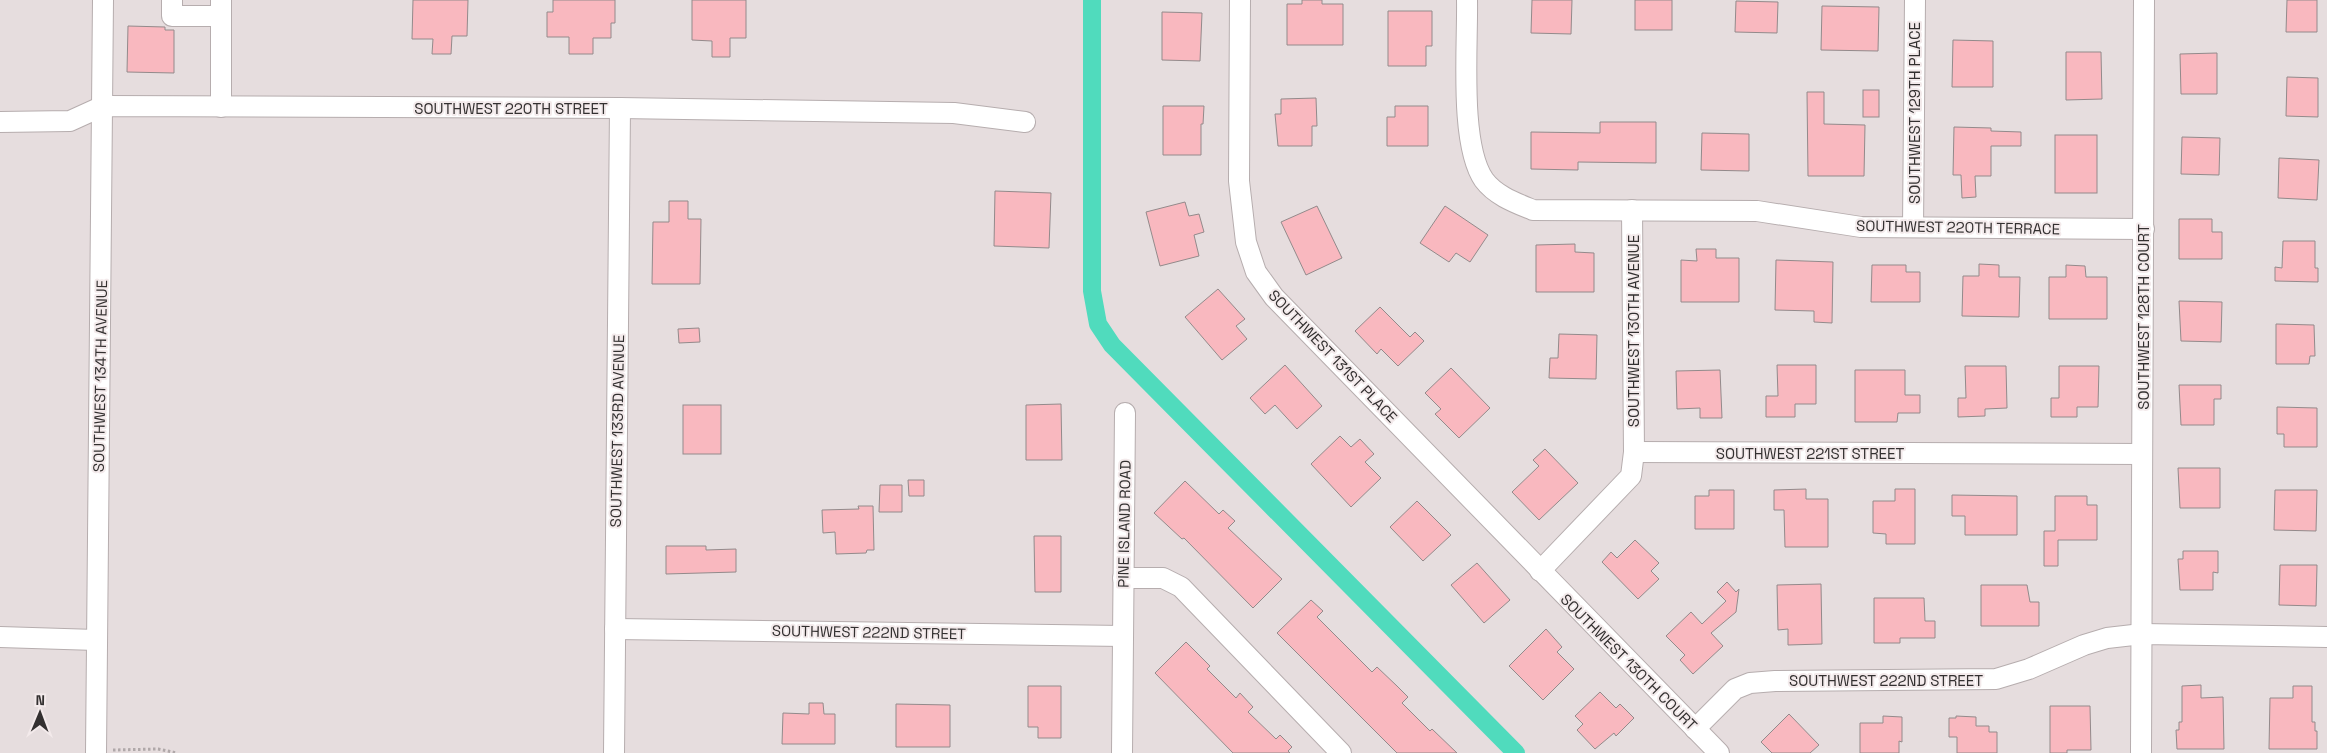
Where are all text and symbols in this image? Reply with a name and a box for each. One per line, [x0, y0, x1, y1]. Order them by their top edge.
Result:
street label: SOUTHWEST 129TH PLACE [1905, 22, 1924, 204]
street label: SOUTHWEST 220TH STREET [414, 99, 608, 118]
street label: SOUTHWEST 220TH TERRACE [1856, 216, 2060, 238]
street label: SOUTHWEST 128TH COURT [2134, 224, 2153, 410]
street label: SOUTHWEST 130TH AVENUE [1624, 235, 1643, 427]
street label: SOUTHWEST 134TH AVENUE [89, 280, 111, 472]
street label: SOUTHWEST 131ST PLACE [1265, 286, 1401, 426]
street label: SOUTHWEST 133RD AVENUE [606, 334, 628, 528]
street label: SOUTHWEST 221ST STREET [1716, 444, 1904, 463]
street label: PINE ISLAND ROAD [1113, 460, 1135, 588]
street label: SOUTHWEST 130TH COURT [1557, 590, 1702, 735]
street label: SOUTHWEST 222ND STREET [772, 621, 966, 643]
street label: SOUTHWEST 222ND STREET [1789, 671, 1983, 690]
north arrow [15, 688, 65, 738]
text: N [35, 691, 45, 709]

